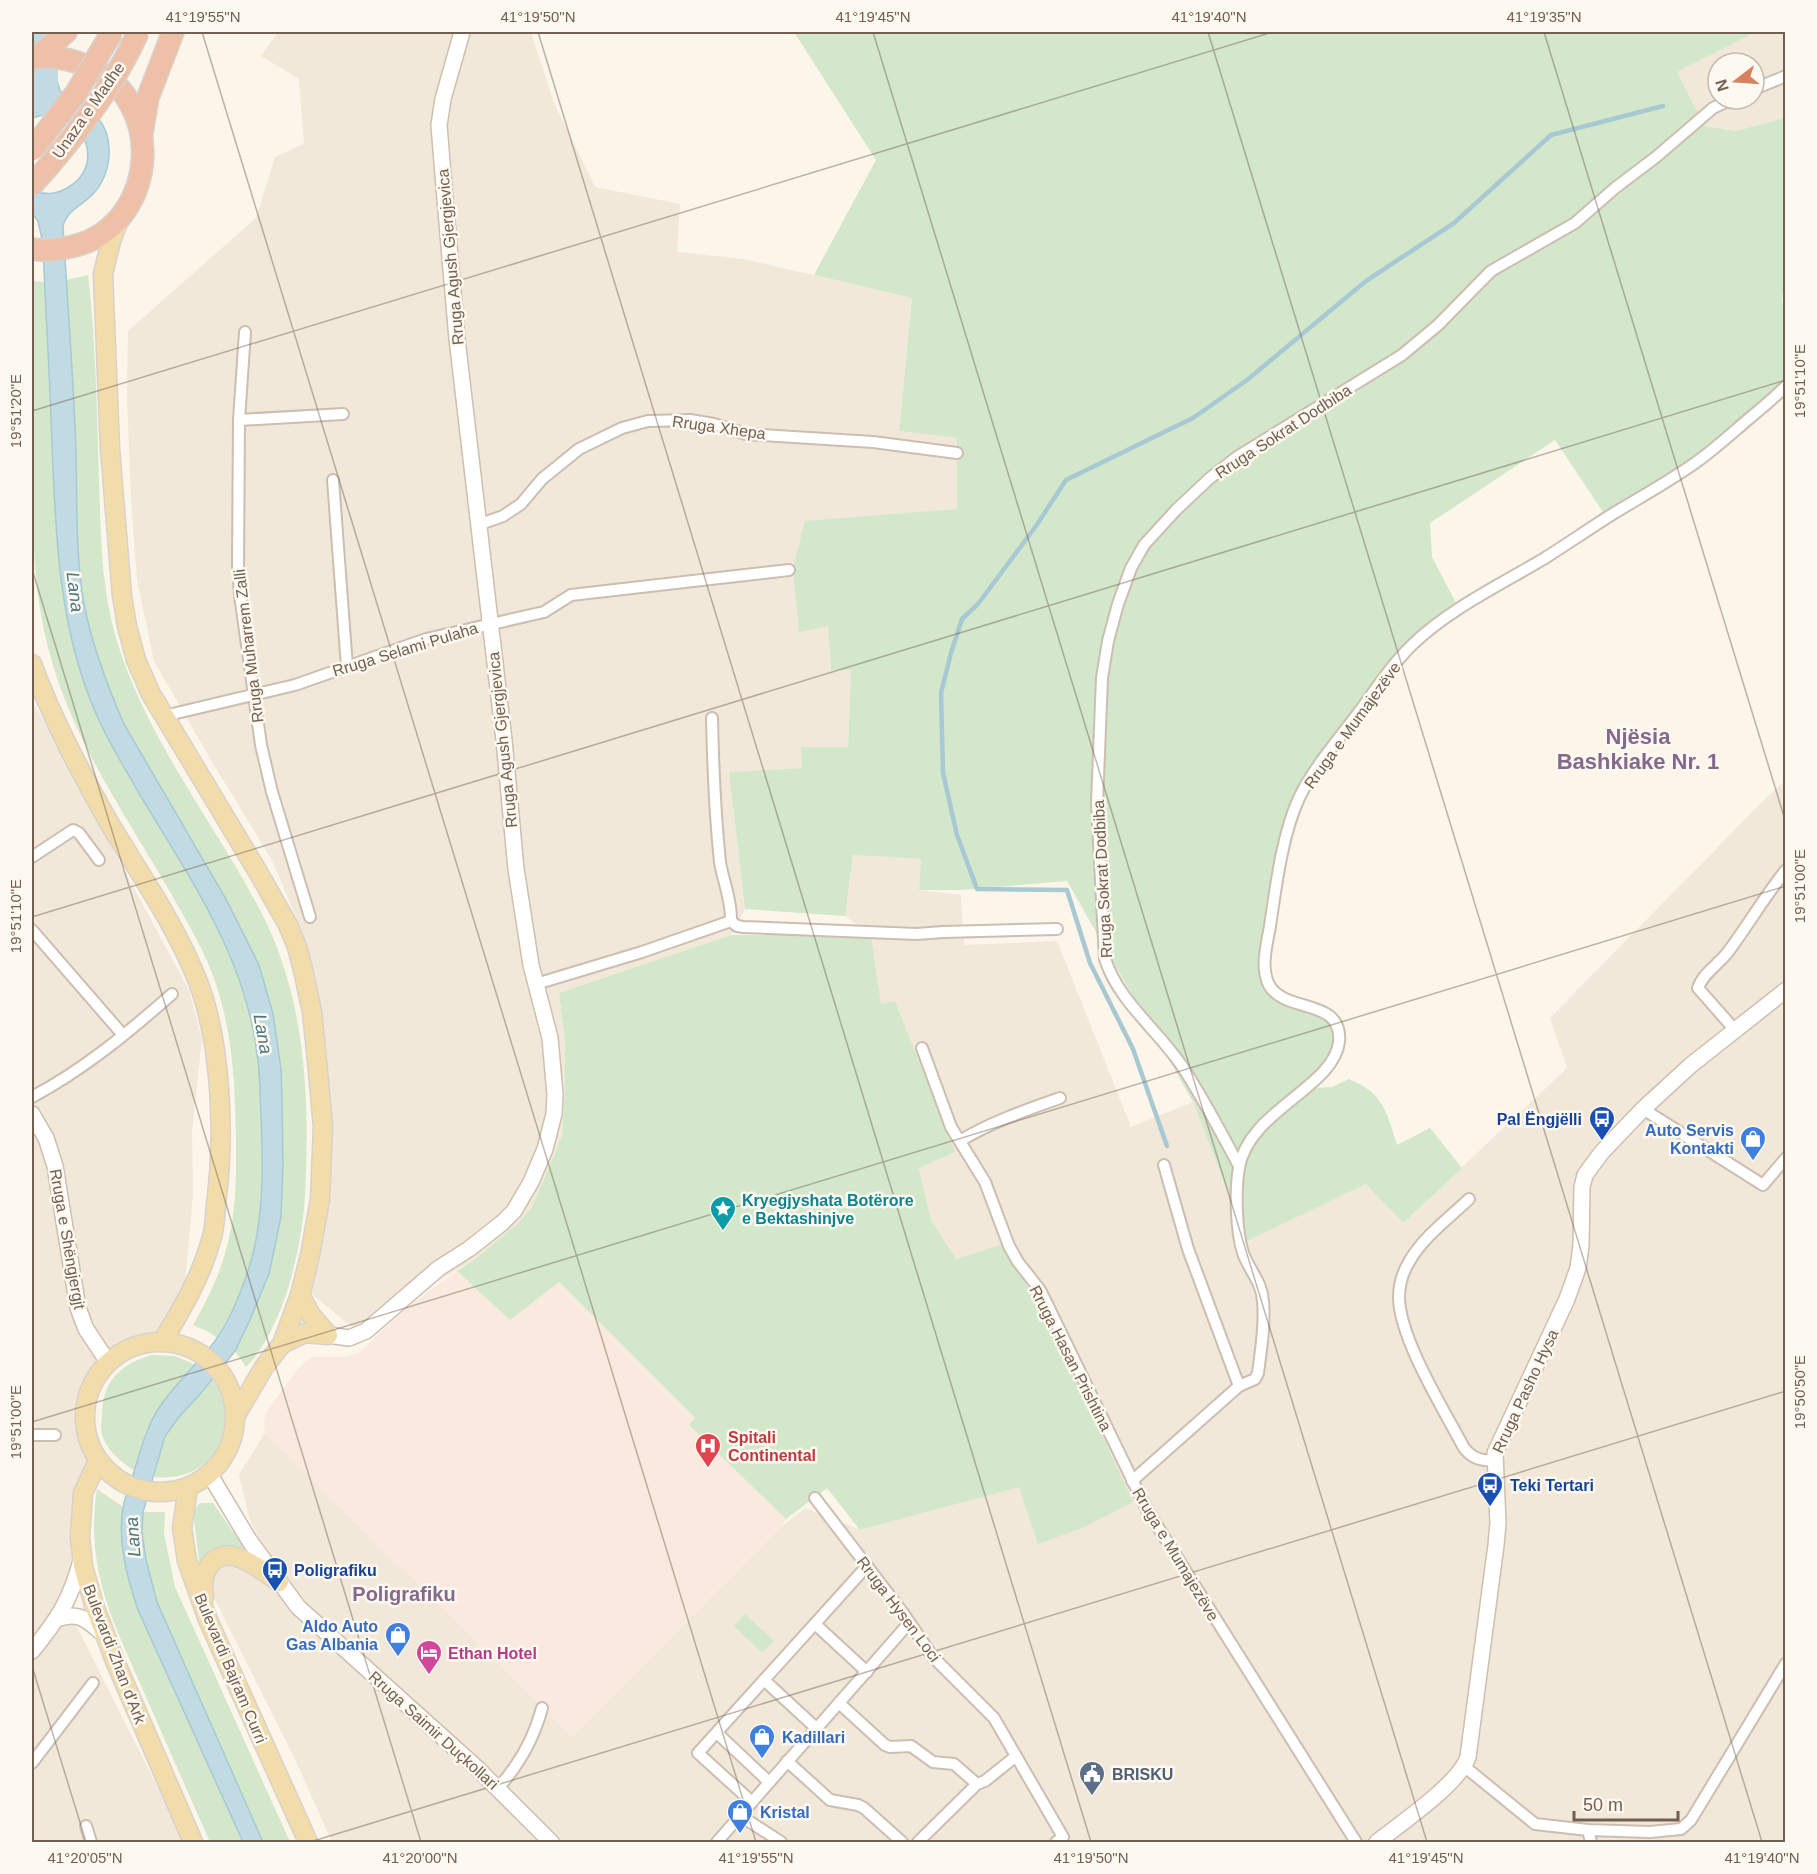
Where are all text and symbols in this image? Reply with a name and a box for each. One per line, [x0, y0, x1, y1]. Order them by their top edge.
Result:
text: 41°19'55"N [165, 8, 241, 25]
text: 41°19'50"N [500, 8, 576, 25]
text: 41°19'45"N [835, 8, 911, 25]
text: 41°19'40"N [1171, 8, 1247, 25]
text: 41°19'35"N [1506, 8, 1582, 25]
north arrow [1706, 51, 1766, 111]
street label: Unaza e Madhe [49, 59, 128, 161]
text: N [1712, 77, 1732, 93]
street label: Rruga Agush Gjergjevica [434, 168, 467, 346]
text: 19°51'10"E [1791, 344, 1808, 418]
text: 19°51'20"E [7, 374, 24, 448]
street label: Rruga Sokrat Dodbiba [1212, 381, 1354, 482]
street label: Rruga Xhepa [671, 413, 767, 442]
street label: Rruga Muharrem Zalli [231, 568, 266, 724]
water label: Lana [63, 571, 87, 613]
street label: Rruga Selami Pulaha [330, 619, 480, 680]
street label: Rruga Agush Gjergjevica [485, 651, 520, 829]
street label: Rruga e Mumajezëve [1301, 659, 1404, 792]
district label: Njësia Bashkiake Nr. 1 [1557, 724, 1719, 774]
street label: Rruga Sokrat Dodbiba [1090, 799, 1115, 958]
text: 19°51'00"E [1791, 849, 1808, 923]
text: 19°51'10"E [7, 879, 24, 953]
water label: Lana [250, 1013, 276, 1055]
bus stop icon: Pal Ëngjëlli [1587, 1104, 1617, 1142]
place label: Pal Ëngjëlli [1497, 1111, 1582, 1128]
place label: Auto Servis Kontakti [1645, 1122, 1734, 1157]
shop icon: Auto Servis Kontakti [1738, 1124, 1768, 1162]
street label: Rruga e Shëngjergjt [47, 1168, 88, 1311]
place label: Kryegjyshata Botërore e Bektashinjve [742, 1192, 914, 1227]
place icon: Kryegjyshata Botërore e Bektashinjve [708, 1194, 738, 1232]
street label: Rruga Hasan Prishtina [1026, 1283, 1115, 1434]
street label: Rruga Pasho Hysa [1489, 1327, 1562, 1456]
text: 19°50'50"E [1791, 1355, 1808, 1429]
text: 19°51'00"E [7, 1385, 24, 1459]
place label: Spitali Continental [728, 1429, 816, 1464]
hospital icon: Spitali Continental [693, 1431, 723, 1469]
bus stop icon: Teki Tertari [1475, 1470, 1505, 1508]
place label: Teki Tertari [1510, 1477, 1594, 1494]
street label: Rruga e Mumajezëve [1129, 1485, 1222, 1624]
water label: Lana [122, 1516, 144, 1558]
street label: Rruga Hysen Loci [854, 1553, 944, 1665]
bus stop icon: Poligrafiku [260, 1555, 290, 1593]
place label: Poligrafiku [294, 1562, 377, 1579]
street label: Bulevardi Zhan d'Ark [80, 1582, 149, 1727]
district label: Poligrafiku [352, 1583, 456, 1605]
street label: Bulevardi Bajram Curri [191, 1591, 270, 1746]
place label: Aldo Auto Gas Albania [286, 1618, 378, 1653]
shop icon: Aldo Auto Gas Albania [383, 1620, 413, 1658]
hotel icon: Ethan Hotel [414, 1638, 444, 1676]
place label: Ethan Hotel [448, 1645, 537, 1662]
street label: Rruga Saimir Duçkollari [366, 1668, 502, 1793]
shop icon: Kadillari [747, 1722, 777, 1760]
place label: Kadillari [782, 1729, 845, 1746]
public building icon: BRISKU [1077, 1759, 1107, 1797]
place label: BRISKU [1112, 1766, 1173, 1783]
scale bar [1574, 1784, 1678, 1822]
text: 50 m [1583, 1795, 1623, 1815]
shop icon: Kristal [725, 1797, 755, 1835]
place label: Kristal [760, 1804, 810, 1821]
text: 41°20'05"N [47, 1849, 123, 1866]
text: 41°20'00"N [382, 1849, 458, 1866]
text: 41°19'55"N [718, 1849, 794, 1866]
text: 41°19'50"N [1053, 1849, 1129, 1866]
text: 41°19'45"N [1388, 1849, 1464, 1866]
text: 41°19'40"N [1724, 1849, 1800, 1866]

